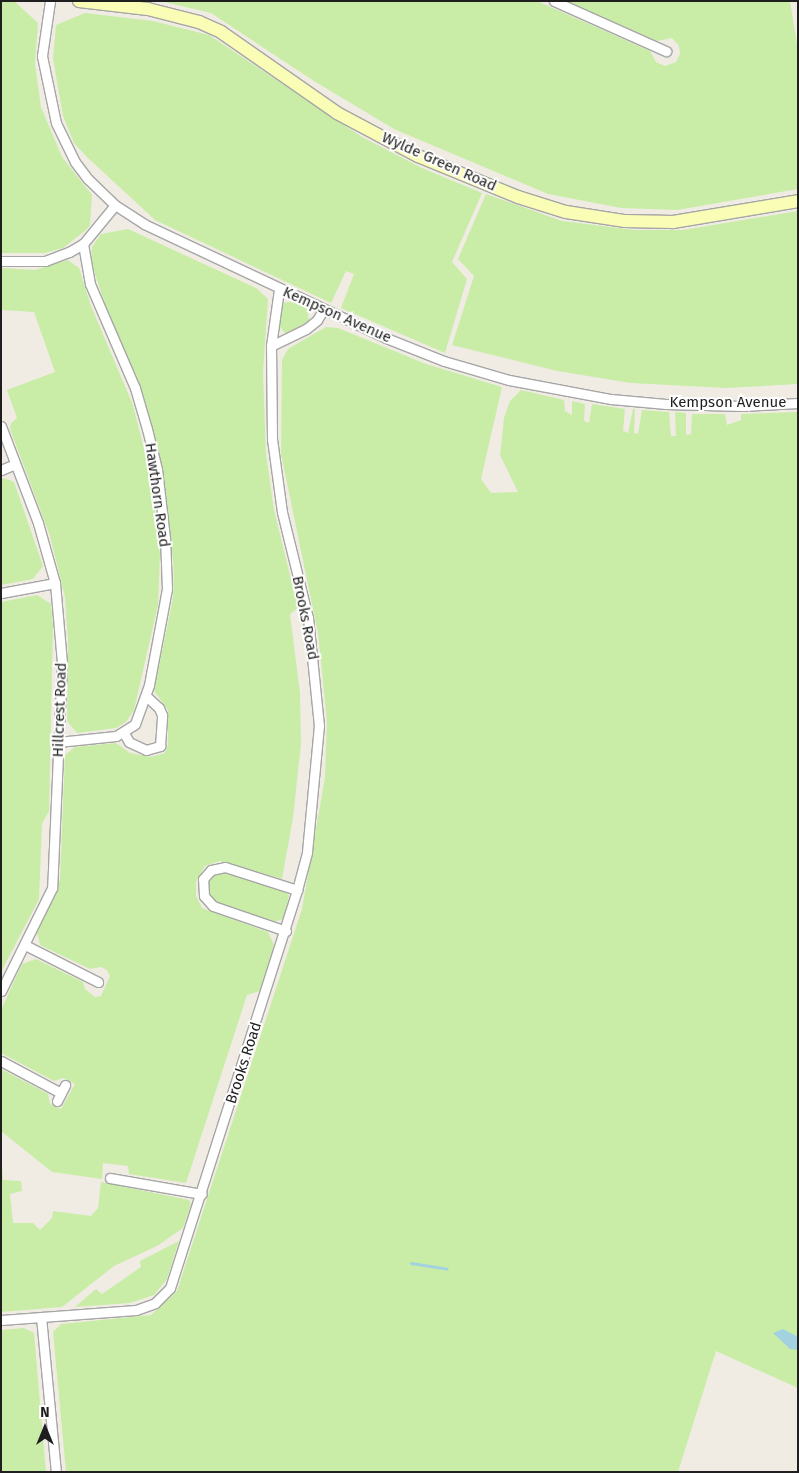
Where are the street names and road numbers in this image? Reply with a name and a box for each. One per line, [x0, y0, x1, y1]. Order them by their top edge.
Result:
street label: Wylde Green Road [379, 129, 499, 195]
street label: Kempson Avenue [280, 283, 394, 347]
street label: Kempson Avenue [670, 394, 786, 412]
street label: Hawthorn Road [141, 442, 173, 548]
street label: Brooks Road [288, 574, 322, 662]
street label: Hillcrest Road [49, 662, 71, 758]
street label: Brooks Road [222, 1020, 266, 1106]

